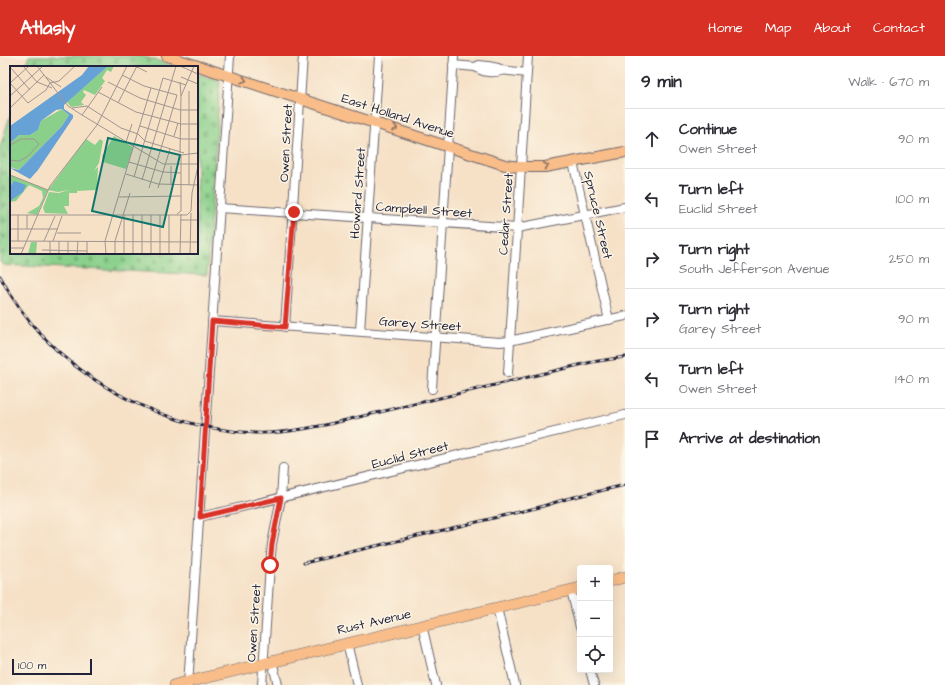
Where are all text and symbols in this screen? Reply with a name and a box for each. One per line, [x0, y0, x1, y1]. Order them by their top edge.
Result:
text: Atlasly [20, 15, 75, 42]
text: Home [708, 18, 743, 38]
text: Map [765, 18, 791, 38]
text: About [813, 18, 851, 38]
text: Contact [873, 18, 925, 38]
inset map [10, 66, 198, 254]
text: 9 min [641, 70, 682, 94]
text: Walk · 670 m [848, 73, 929, 91]
one-way arrow [241, 75, 248, 84]
street label: East Holland Avenue [339, 89, 457, 143]
street label: Owen Street [275, 103, 297, 182]
text: Continue [679, 119, 737, 140]
one-way arrow [391, 124, 398, 132]
icon: ahead [641, 128, 663, 150]
text: 90 m [898, 130, 929, 148]
text: Owen Street [679, 140, 757, 158]
street label: Howard Street [346, 146, 370, 239]
one-way arrow [543, 162, 550, 171]
street label: Spruce Street [579, 169, 617, 262]
street label: Cedar Street [494, 172, 518, 256]
text: Turn left [679, 179, 743, 200]
icon: left [641, 188, 663, 210]
text: 100 m [896, 190, 929, 208]
street label: Campbell Street [375, 198, 474, 222]
text: Euclid Street [679, 200, 758, 218]
route end [285, 203, 303, 221]
text: Turn right [679, 239, 750, 260]
icon: right [641, 248, 663, 270]
text: 250 m [889, 250, 929, 268]
text: South Jefferson Avenue [679, 260, 830, 278]
text: Turn right [679, 299, 750, 320]
icon: right [641, 308, 663, 330]
text: 90 m [898, 310, 929, 328]
street label: Garey Street [378, 312, 462, 337]
text: Garey Street [679, 320, 761, 338]
text: Turn left [679, 359, 743, 380]
icon: left [641, 368, 663, 390]
text: 140 m [895, 370, 929, 388]
text: Owen Street [679, 380, 757, 398]
icon: arrive [641, 428, 663, 450]
text: Arrive at destination [679, 428, 820, 449]
street label: Euclid Street [370, 437, 451, 473]
route start [261, 556, 279, 574]
map controls [577, 565, 613, 673]
button: + [577, 565, 613, 601]
street label: Owen Street [242, 583, 266, 663]
button: − [577, 601, 613, 637]
street label: Rust Avenue [335, 605, 413, 639]
button: locate [577, 637, 613, 673]
scale bar [12, 657, 92, 676]
text: 100 m [18, 658, 46, 673]

